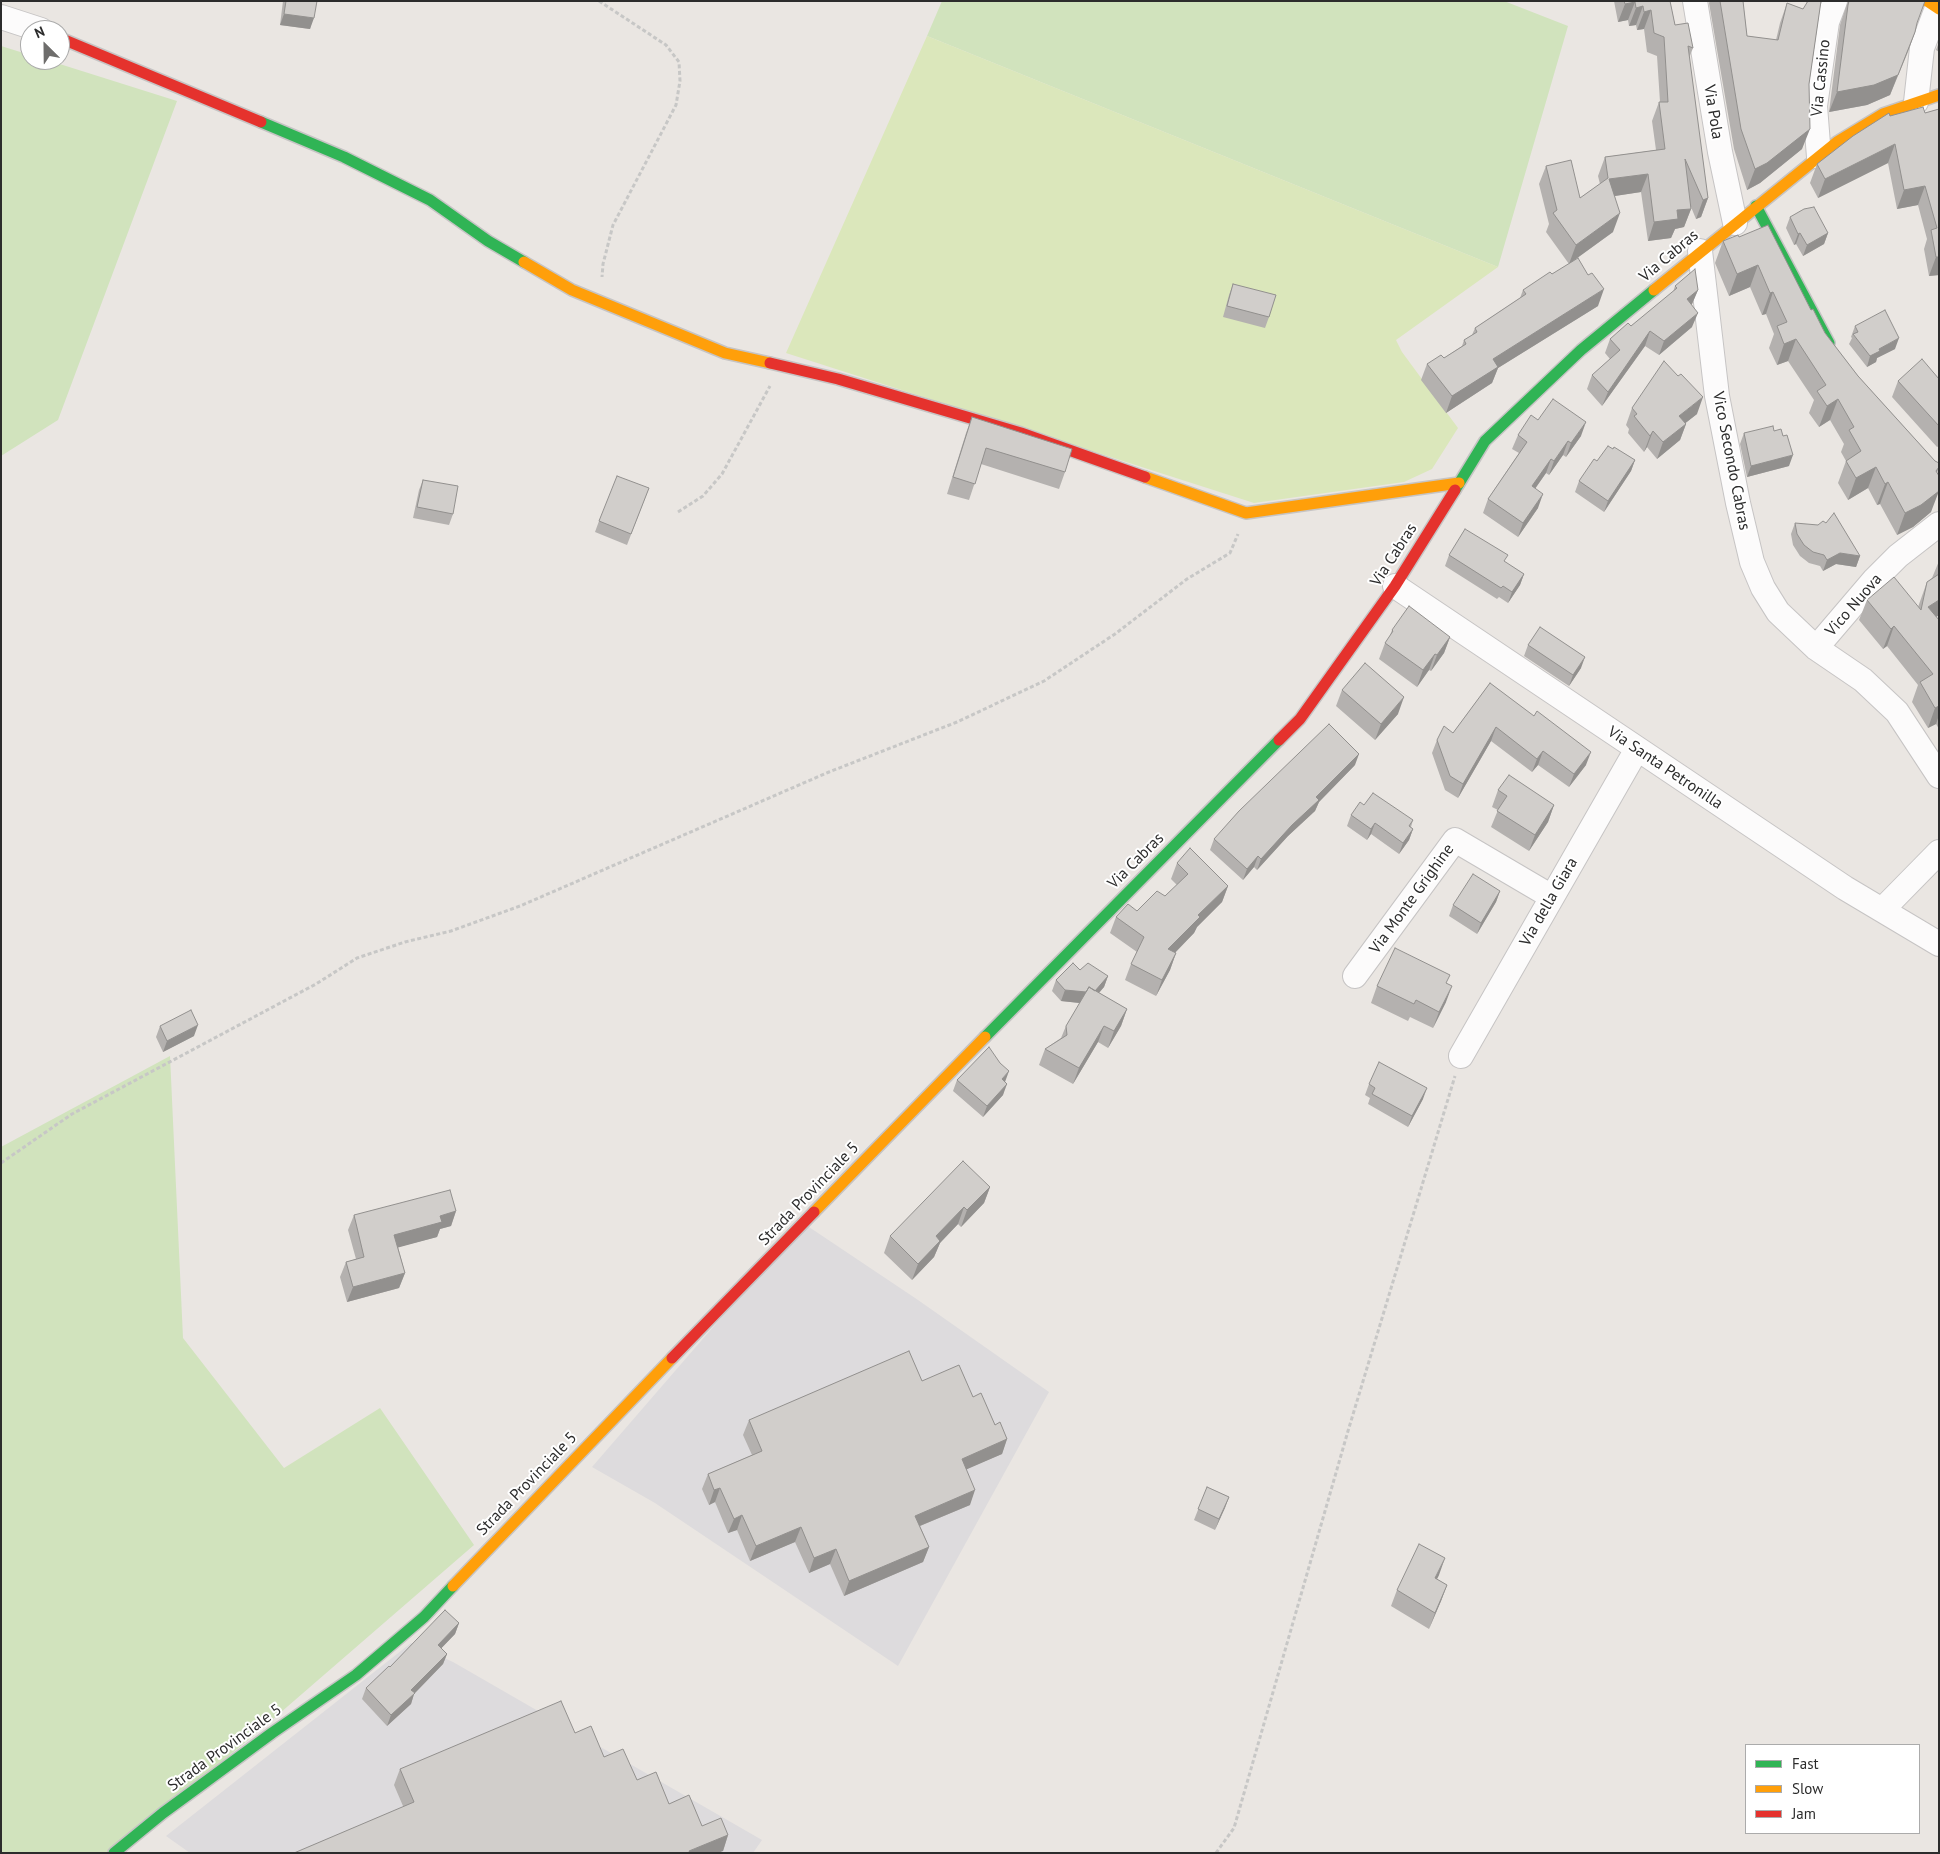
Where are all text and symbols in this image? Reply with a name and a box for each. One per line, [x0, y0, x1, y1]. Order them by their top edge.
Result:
north arrow [20, 20, 70, 70]
text: N [32, 22, 47, 42]
street label: Via Cassino [1807, 38, 1835, 118]
street label: Via Pola [1699, 83, 1727, 141]
street label: Via Cabras [1636, 226, 1702, 286]
street label: Vico Secondo Cabras [1708, 390, 1754, 532]
street label: Via Cabras [1367, 520, 1421, 590]
street label: Vico Nuova [1822, 570, 1886, 640]
street label: Via Santa Petronilla [1604, 722, 1726, 814]
street label: Via Cabras [1104, 829, 1168, 893]
street label: Via Monte Grighine [1366, 840, 1458, 958]
street label: Via della Giara [1516, 854, 1582, 950]
street label: Strada Provinciale 5 [755, 1138, 863, 1250]
street label: Strada Provinciale 5 [473, 1428, 581, 1540]
street label: Strada Provinciale 5 [164, 1700, 286, 1796]
legend [1745, 1744, 1920, 1834]
text: Fast [1792, 1754, 1819, 1773]
text: Slow [1792, 1779, 1823, 1798]
text: Jam [1792, 1804, 1816, 1823]

